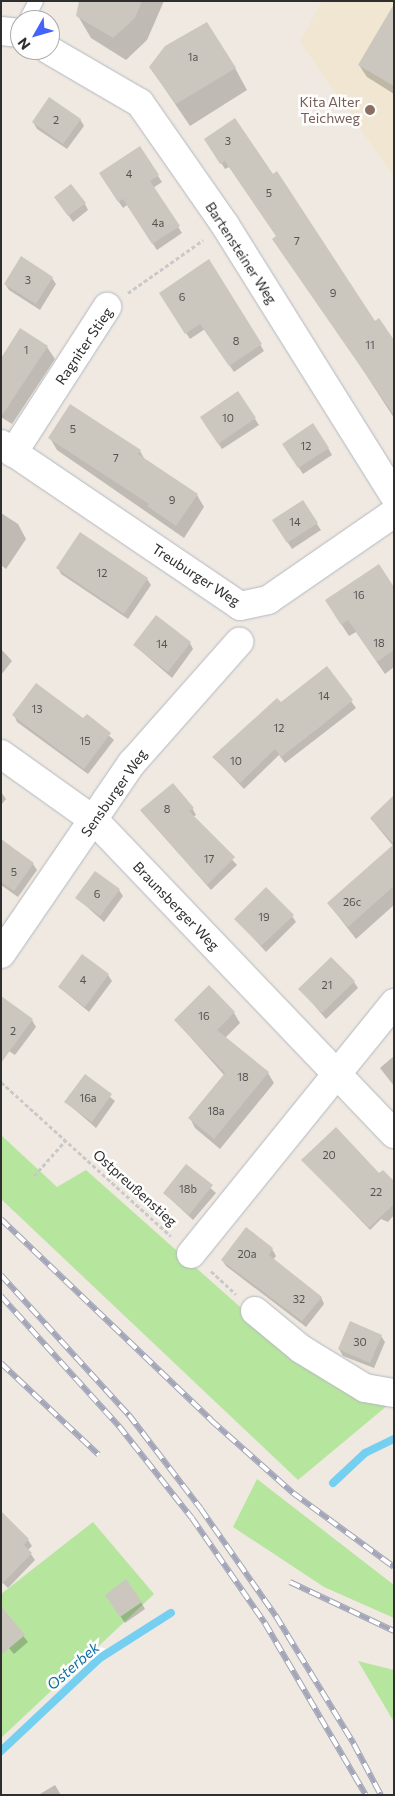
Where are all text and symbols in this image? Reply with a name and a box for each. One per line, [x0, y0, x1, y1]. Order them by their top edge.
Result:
north arrow [10, 10, 60, 60]
text: N [14, 35, 34, 53]
house number: 1a [188, 50, 198, 64]
place label: Kita Alter Teichweg [299, 94, 360, 126]
marker: Kita Alter Teichweg [364, 104, 376, 116]
house number: 2 [53, 113, 59, 127]
house number: 3 [225, 134, 231, 148]
house number: 4 [126, 167, 132, 181]
house number: 5 [266, 186, 272, 200]
street label: Bartensteiner Weg [202, 199, 280, 307]
house number: 4a [152, 216, 164, 230]
house number: 7 [294, 234, 300, 248]
house number: 3 [25, 273, 31, 287]
house number: 9 [330, 286, 336, 300]
house number: 6 [179, 290, 185, 304]
street label: Ragniter Stieg [52, 304, 116, 388]
house number: 8 [233, 334, 239, 348]
house number: 11 [365, 338, 375, 352]
house number: 1 [24, 343, 28, 357]
house number: 10 [222, 411, 234, 425]
house number: 5 [70, 422, 76, 436]
house number: 12 [301, 439, 311, 453]
house number: 7 [113, 451, 119, 465]
house number: 9 [169, 493, 175, 507]
house number: 14 [289, 515, 301, 529]
street label: Treuburger Weg [149, 540, 243, 610]
house number: 12 [97, 566, 107, 580]
house number: 16 [353, 588, 365, 602]
house number: 18 [373, 636, 385, 650]
house number: 14 [156, 637, 168, 651]
house number: 14 [318, 689, 330, 703]
house number: 13 [32, 702, 42, 716]
house number: 12 [274, 721, 284, 735]
house number: 15 [79, 734, 91, 748]
street label: Sensburger Weg [78, 746, 150, 840]
house number: 10 [230, 754, 242, 768]
house number: 8 [164, 802, 170, 816]
house number: 17 [204, 852, 214, 866]
street label: Braunsberger Weg [129, 858, 223, 954]
house number: 5 [11, 865, 17, 879]
house number: 6 [94, 887, 100, 901]
house number: 26c [343, 895, 361, 909]
house number: 19 [258, 910, 270, 924]
house number: 4 [80, 973, 86, 987]
house number: 21 [322, 978, 332, 992]
house number: 16 [198, 1009, 210, 1023]
house number: 2 [10, 1024, 16, 1038]
house number: 18 [237, 1070, 249, 1084]
house number: 16a [79, 1091, 97, 1105]
house number: 18a [207, 1104, 225, 1118]
street label: Ostpreußenstieg [90, 1146, 180, 1230]
house number: 20 [322, 1148, 336, 1162]
house number: 18b [179, 1182, 197, 1196]
house number: 22 [370, 1185, 382, 1199]
house number: 20a [238, 1247, 256, 1261]
house number: 32 [293, 1292, 305, 1306]
house number: 30 [353, 1335, 367, 1349]
water label: Osterbek [43, 1638, 103, 1694]

